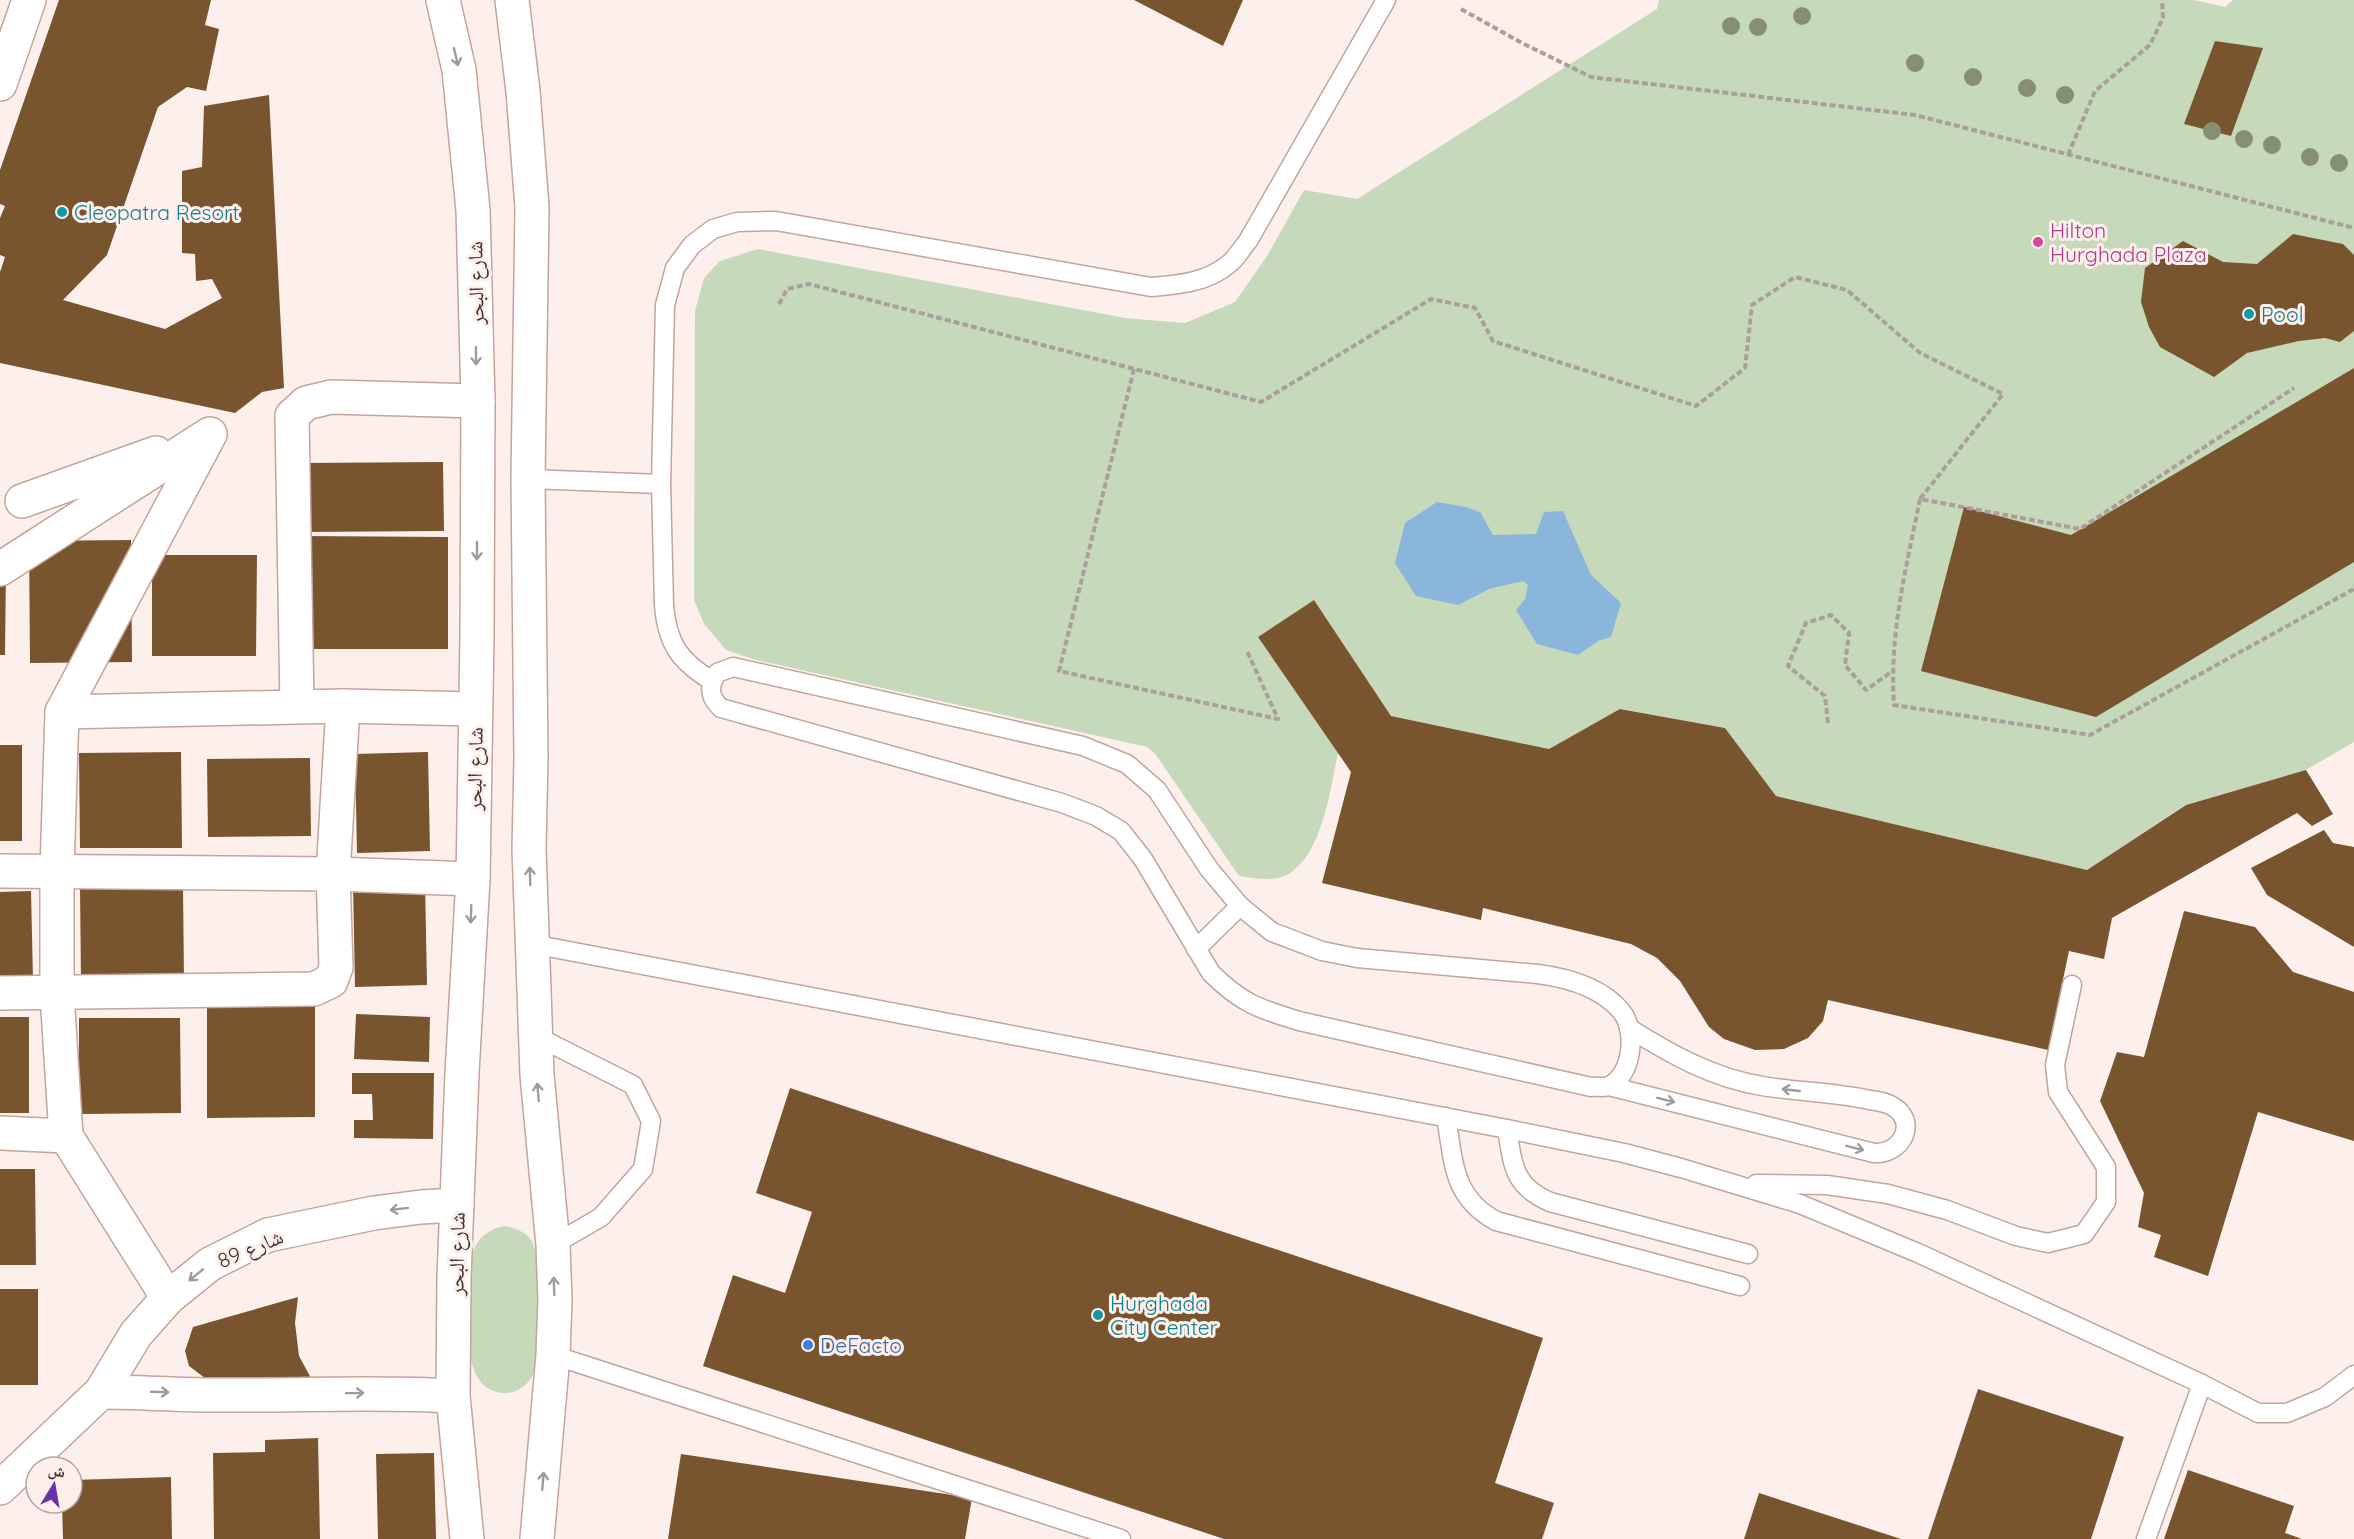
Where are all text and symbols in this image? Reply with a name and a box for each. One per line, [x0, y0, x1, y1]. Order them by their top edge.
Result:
one-way arrow [450, 47, 462, 66]
place label: Cleopatra Resort [74, 199, 239, 225]
marker: Cleopatra Resort [55, 205, 69, 219]
place label: Hilton Hurghada Plaza [2050, 217, 2207, 267]
marker: Hilton Hurghada Plaza [2031, 235, 2045, 249]
street label: شارع البحر [461, 241, 490, 326]
place label: Pool [2261, 301, 2304, 327]
marker: Pool [2242, 307, 2256, 321]
one-way arrow [471, 345, 482, 365]
one-way arrow [471, 540, 483, 560]
street label: شارع البحر [460, 727, 489, 812]
one-way arrow [524, 867, 535, 887]
one-way arrow [466, 903, 477, 923]
one-way arrow [533, 1083, 544, 1102]
one-way arrow [1782, 1084, 1802, 1095]
one-way arrow [1656, 1095, 1675, 1107]
one-way arrow [1845, 1143, 1864, 1155]
one-way arrow [389, 1204, 409, 1215]
street label: شارع البحر [442, 1212, 471, 1297]
street label: شارع 89 [213, 1223, 287, 1274]
one-way arrow [188, 1269, 204, 1282]
one-way arrow [549, 1277, 560, 1297]
place label: Hurghada City Center [1110, 1290, 1218, 1340]
marker: Hurghada City Center [1091, 1308, 1105, 1322]
place label: DeFacto [820, 1332, 902, 1358]
marker: DeFacto [801, 1338, 815, 1352]
one-way arrow [149, 1387, 169, 1398]
one-way arrow [344, 1387, 364, 1399]
north arrow [24, 1455, 84, 1515]
text: ش [47, 1459, 67, 1482]
one-way arrow [538, 1471, 549, 1491]

